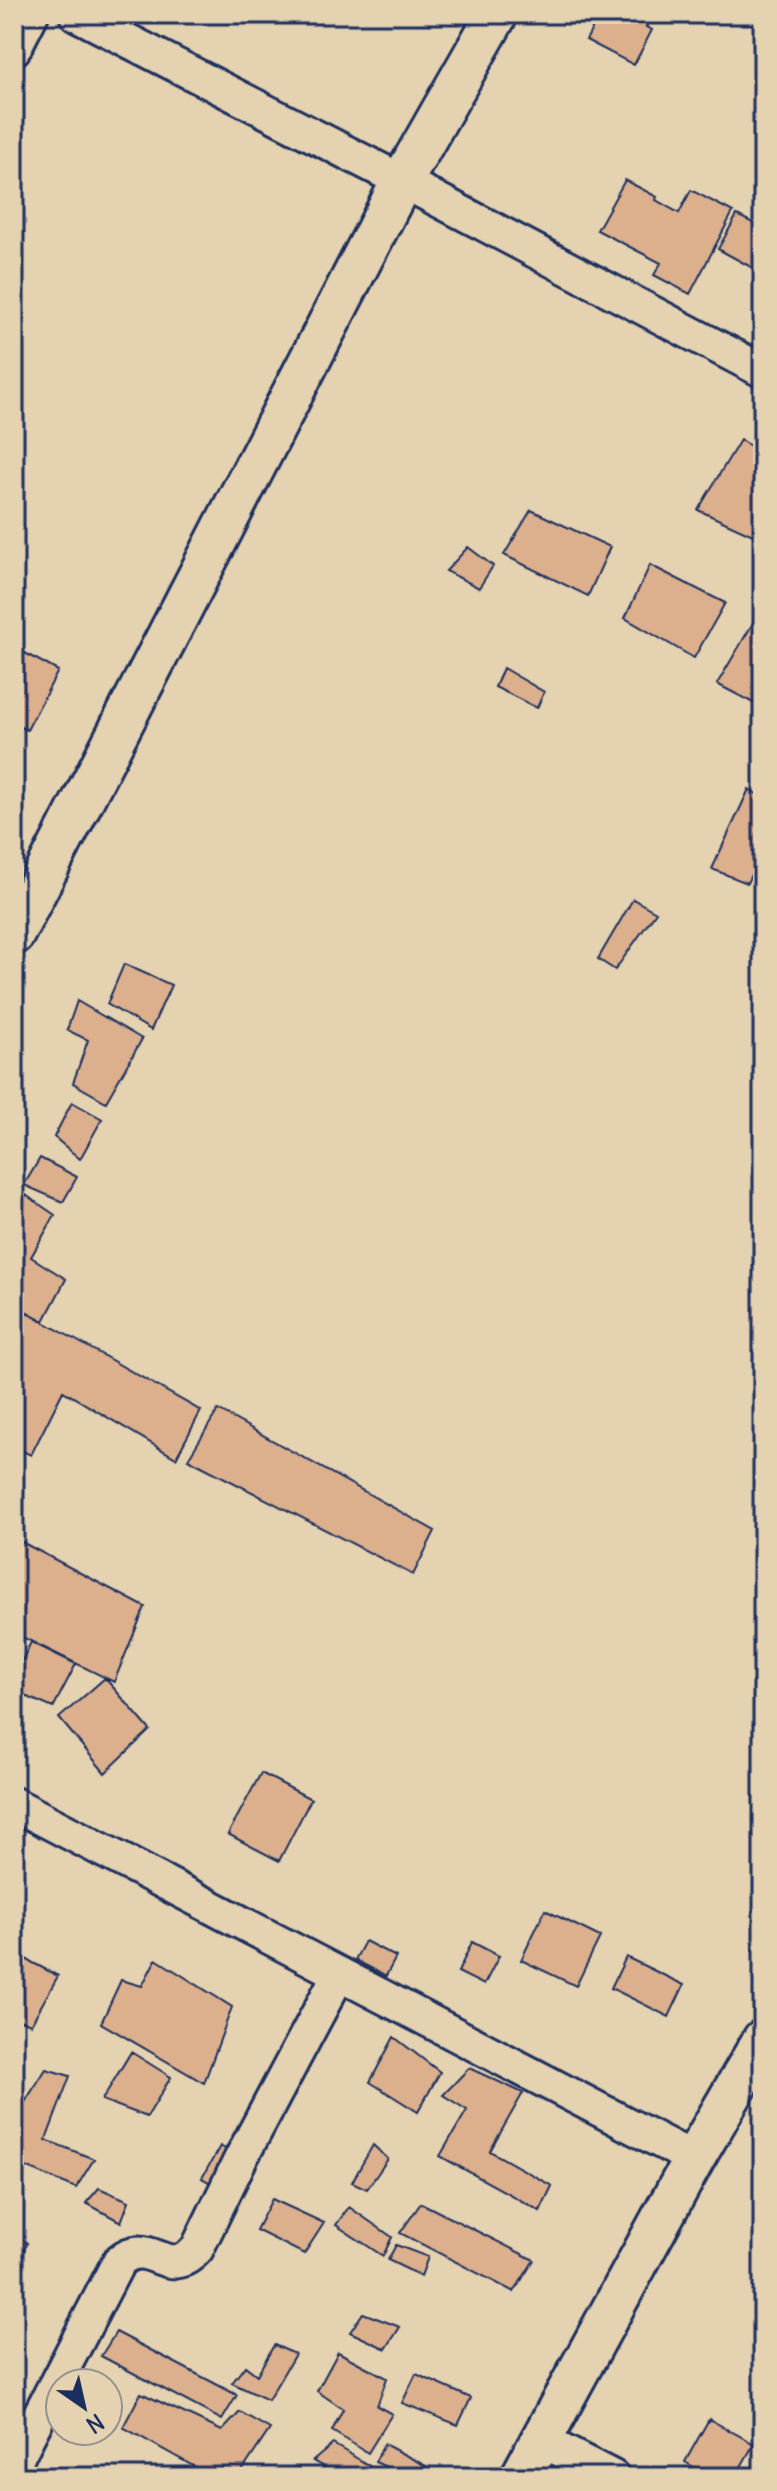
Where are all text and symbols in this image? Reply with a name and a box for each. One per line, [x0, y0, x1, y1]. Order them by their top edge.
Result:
north arrow [44, 2367, 124, 2447]
text: N [81, 2408, 109, 2439]

